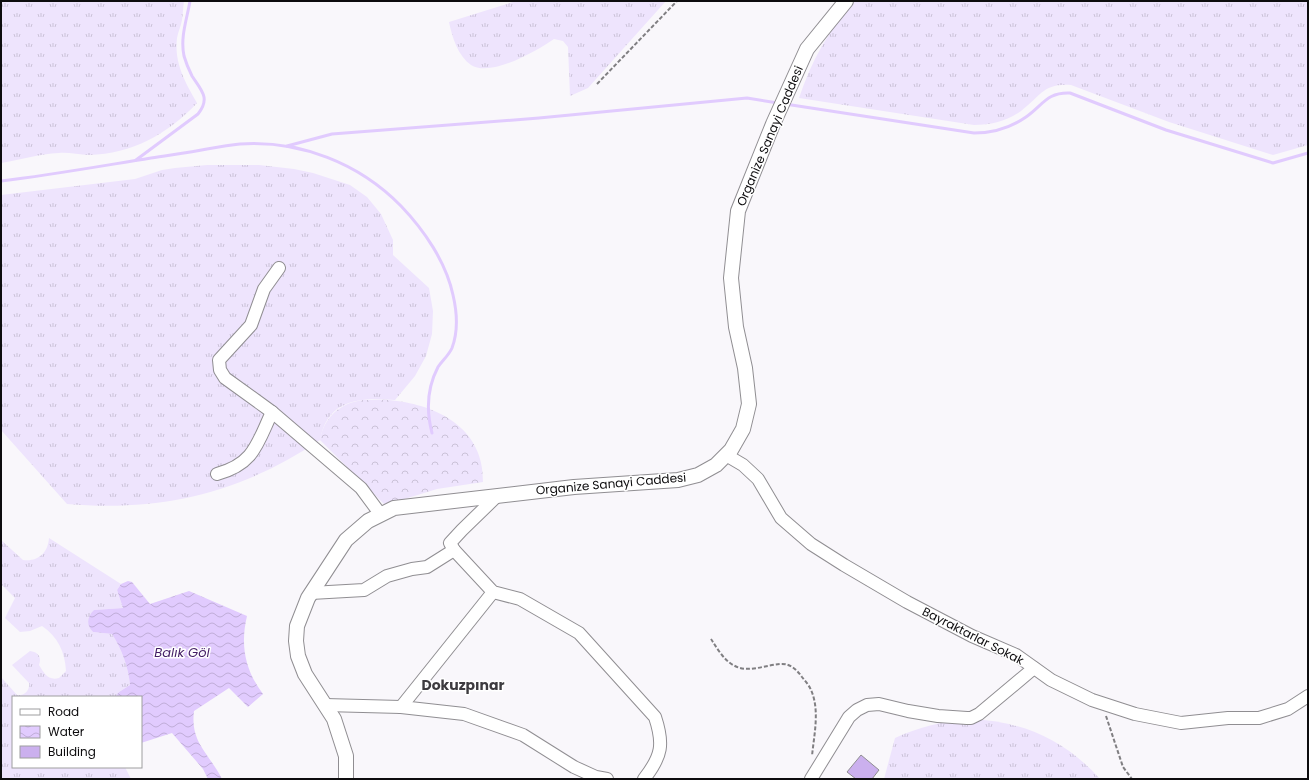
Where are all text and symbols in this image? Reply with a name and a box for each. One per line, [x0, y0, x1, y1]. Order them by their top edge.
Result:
street label: Organize Sanayi Caddesi [732, 63, 807, 209]
street label: Organize Sanayi Caddesi [535, 468, 687, 499]
street label: Bayraktarlar Sokak [920, 603, 1028, 669]
water label: Balık Göl [154, 643, 210, 662]
district label: Dokuzpınar [421, 675, 505, 695]
legend [12, 696, 142, 768]
text: Road [48, 703, 79, 720]
text: Water [48, 723, 85, 740]
text: Building [48, 743, 96, 760]

